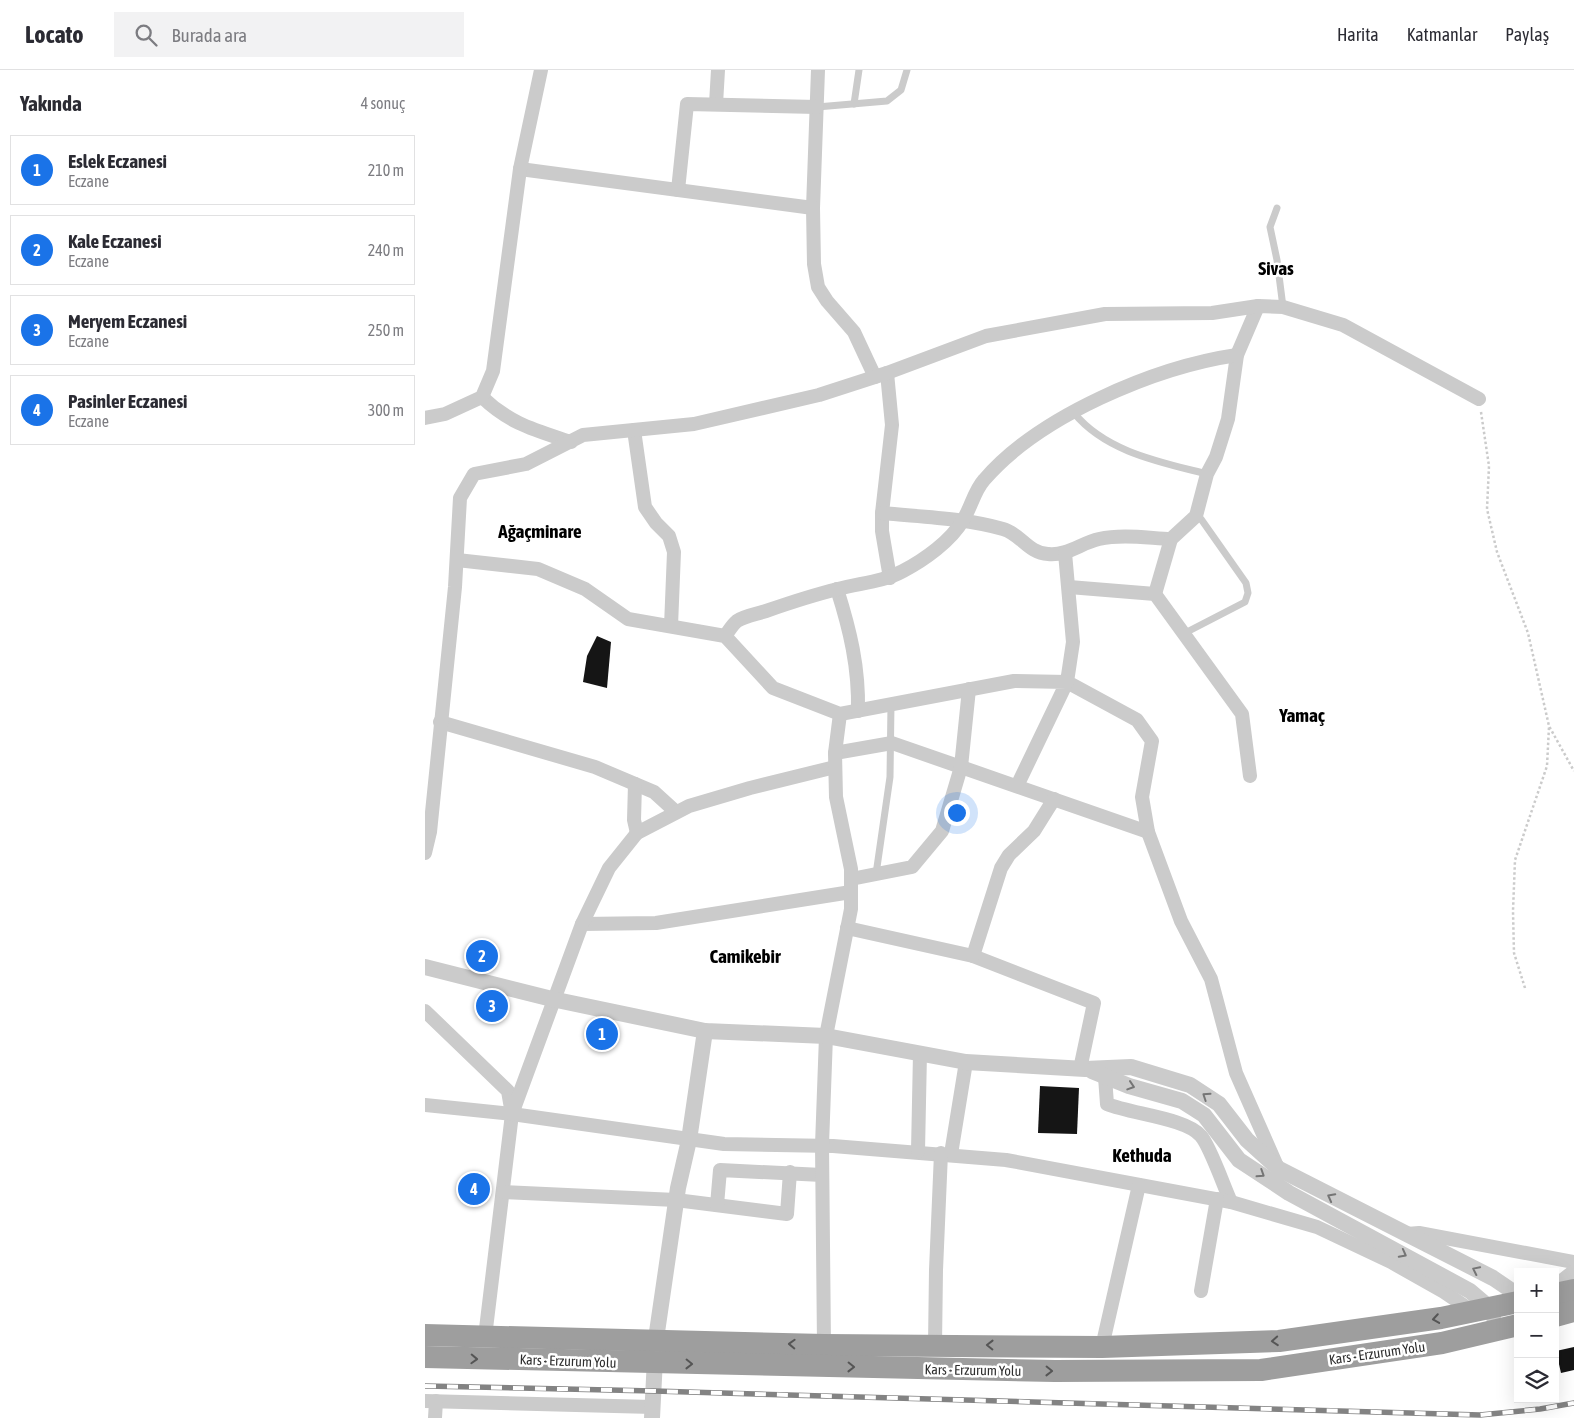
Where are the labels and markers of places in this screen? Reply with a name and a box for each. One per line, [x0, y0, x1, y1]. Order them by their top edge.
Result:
pin: 2 [466, 937, 498, 975]
pin: 3 [476, 987, 508, 1025]
pin: 1 [586, 1015, 618, 1053]
pin: 4 [458, 1170, 490, 1208]

